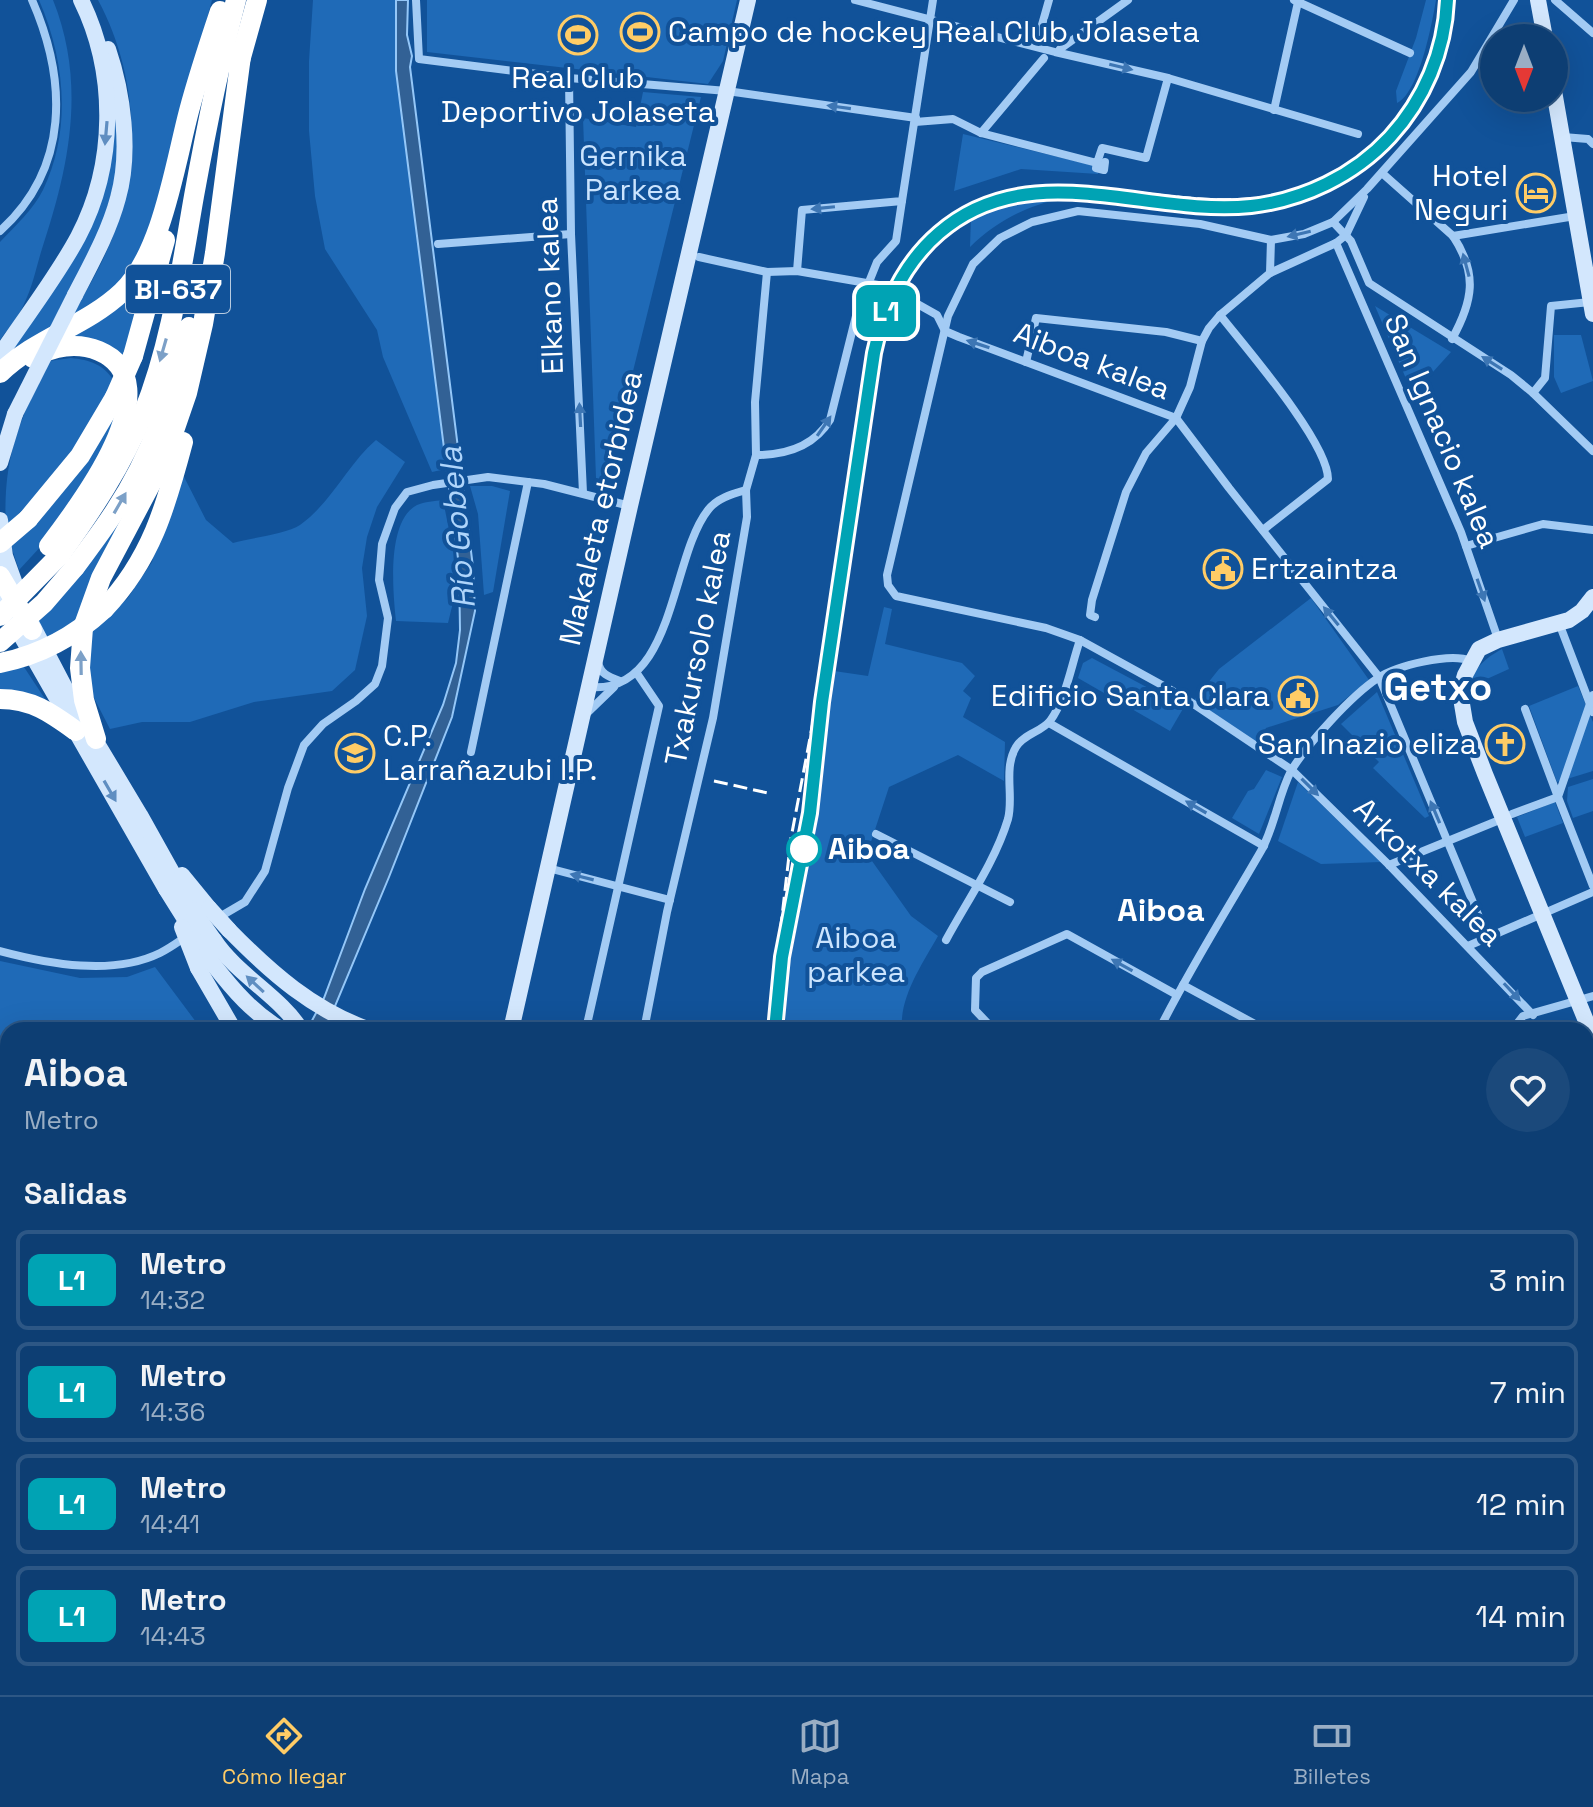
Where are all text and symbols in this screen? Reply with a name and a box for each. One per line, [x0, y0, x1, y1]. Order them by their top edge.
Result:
sports icon: Campo de hockey Real Club Jolaseta [619, 11, 661, 53]
place label: Campo de hockey Real Club Jolaseta [668, 12, 1200, 51]
sports icon: Real Club Deportivo Jolaseta [557, 14, 599, 56]
north arrow [1480, 24, 1568, 112]
map controls [1480, 24, 1568, 112]
place label: Real Club Deportivo Jolaseta [441, 58, 715, 131]
one-way arrow [1108, 61, 1133, 74]
one-way arrow [826, 100, 851, 113]
one-way arrow [99, 121, 112, 146]
park label: Gernika Parkea [579, 136, 687, 209]
place label: Hotel Neguri [1414, 156, 1508, 229]
hotel icon: Hotel Neguri [1515, 172, 1557, 214]
street label: Elkano kalea [527, 197, 572, 375]
one-way arrow [810, 202, 835, 215]
one-way arrow [1286, 228, 1311, 241]
one-way arrow [1460, 252, 1472, 277]
road number: BI-637 [126, 265, 230, 313]
line badge: L1 [850, 285, 922, 337]
text: L1 [872, 293, 900, 329]
street label: San Ignacio kalea [1376, 308, 1509, 554]
street label: Aiboa kalea [1008, 313, 1176, 408]
one-way arrow [966, 337, 990, 349]
one-way arrow [157, 338, 169, 363]
one-way arrow [1481, 357, 1503, 371]
street label: Makaleta etorbidea [550, 367, 651, 649]
one-way arrow [573, 402, 586, 427]
one-way arrow [815, 415, 831, 437]
water label: Río Gobela [430, 445, 484, 611]
one-way arrow [113, 492, 127, 514]
street label: Txakursolo kalea [656, 527, 739, 769]
public building icon: Ertzaintza [1202, 548, 1244, 590]
place label: Ertzaintza [1251, 549, 1398, 588]
one-way arrow [1476, 578, 1488, 602]
one-way arrow [1323, 606, 1340, 626]
one-way arrow [75, 650, 87, 675]
district label: Getxo [1384, 663, 1492, 711]
public building icon: Edificio Santa Clara [1277, 675, 1319, 717]
place label: Edificio Santa Clara [991, 676, 1270, 715]
place label: C.P. Larrañazubi I.P. [383, 716, 597, 789]
church icon: San Inazio eliza [1484, 723, 1526, 765]
place label: San Inazio eliza [1258, 724, 1477, 763]
school or university icon: C.P. Larrañazubi I.P. [334, 732, 376, 774]
one-way arrow [1300, 777, 1319, 796]
one-way arrow [103, 780, 117, 802]
street label: Arkotxa kalea [1346, 789, 1511, 954]
one-way arrow [1185, 800, 1208, 814]
one-way arrow [1429, 800, 1442, 824]
place label: Aiboa [828, 829, 910, 868]
marker: Aiboa [787, 832, 821, 866]
one-way arrow [569, 871, 594, 883]
district label: Aiboa [1117, 890, 1205, 930]
park label: Aiboa parkea [807, 918, 905, 991]
one-way arrow [1111, 958, 1133, 972]
one-way arrow [245, 975, 264, 993]
one-way arrow [1503, 983, 1521, 1002]
button: heart [1486, 1048, 1570, 1132]
text: Aiboa [24, 1049, 128, 1097]
text: Metro [24, 1103, 99, 1137]
text: Salidas [24, 1174, 128, 1213]
text: Metro [140, 1244, 227, 1283]
text: 3 min [1489, 1261, 1566, 1300]
text: L1 [58, 1262, 86, 1298]
text: 14:32 [140, 1283, 205, 1317]
text: Metro [140, 1356, 227, 1395]
text: 7 min [1490, 1373, 1566, 1412]
text: L1 [58, 1374, 86, 1410]
text: 14:36 [140, 1395, 205, 1429]
text: Metro [140, 1468, 227, 1507]
text: 12 min [1476, 1485, 1566, 1524]
text: L1 [58, 1486, 86, 1522]
text: 14:41 [140, 1507, 200, 1541]
text: Metro [140, 1580, 227, 1619]
text: 14 min [1475, 1597, 1566, 1636]
text: L1 [58, 1598, 86, 1634]
text: 14:43 [140, 1619, 206, 1653]
tab: Cómo llegar [222, 1714, 347, 1790]
tab: Mapa [791, 1714, 849, 1790]
tab: Billetes [1293, 1714, 1371, 1790]

